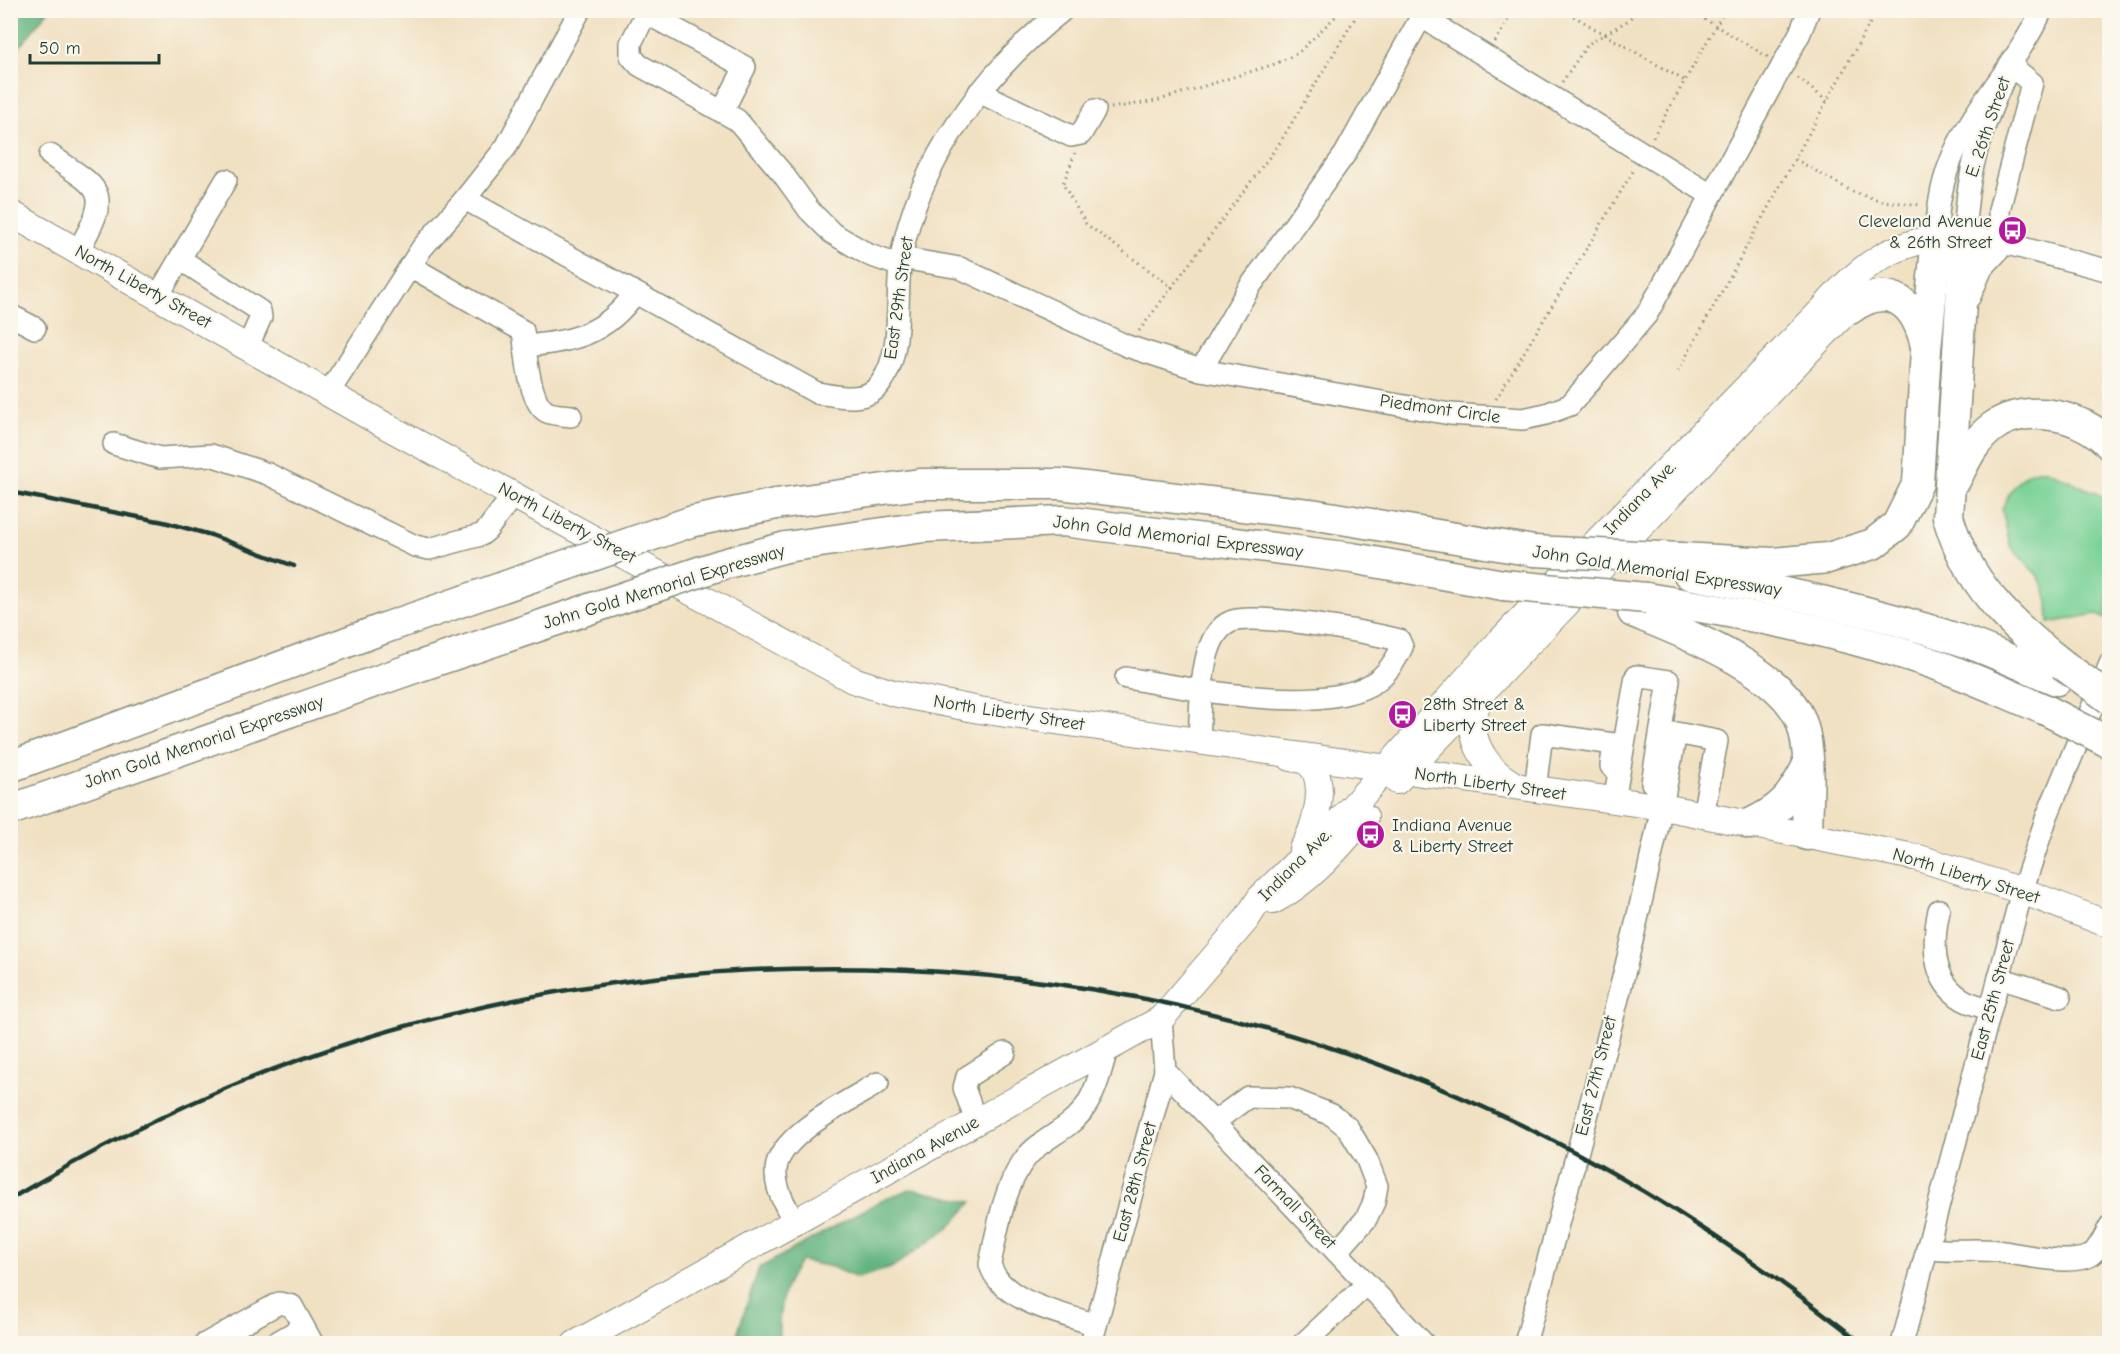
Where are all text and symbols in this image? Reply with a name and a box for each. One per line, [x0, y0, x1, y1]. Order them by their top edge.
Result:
scale bar [30, 27, 159, 65]
text: 50 m [39, 38, 81, 59]
street label: E. 26th Street [1961, 73, 2015, 180]
place label: Cleveland Avenue & 26th Street [1858, 211, 1993, 253]
bus stop icon: Cleveland Avenue & 26th Street [1997, 215, 2029, 247]
street label: East 29th Street [880, 234, 918, 361]
street label: North Liberty Street [71, 241, 216, 334]
street label: Piedmont Circle [1378, 390, 1502, 428]
street label: Indiana Ave. [1600, 457, 1681, 539]
street label: North Liberty Street [495, 478, 640, 568]
street label: John Gold Memorial Expressway [1052, 511, 1305, 563]
street label: John Gold Memorial Expressway [541, 540, 788, 634]
street label: John Gold Memorial Expressway [1531, 541, 1784, 601]
street label: John Gold Memorial Expressway [82, 691, 327, 793]
street label: North Liberty Street [932, 691, 1087, 735]
place label: 28th Street & Liberty Street [1423, 694, 1527, 736]
bus stop icon: 28th Street & Liberty Street [1386, 698, 1418, 730]
street label: North Liberty Street [1413, 763, 1568, 805]
place label: Indiana Avenue & Liberty Street [1392, 815, 1514, 857]
bus stop icon: Indiana Avenue & Liberty Street [1355, 819, 1387, 851]
street label: Indiana Ave. [1254, 824, 1336, 906]
street label: North Liberty Street [1890, 844, 2043, 909]
street label: East 25th Street [1967, 937, 2019, 1063]
street label: East 27th Street [1571, 1013, 1621, 1138]
street label: Indiana Avenue [867, 1112, 983, 1188]
street label: East 28th Street [1109, 1119, 1161, 1244]
street label: Farmall Street [1250, 1161, 1341, 1254]

